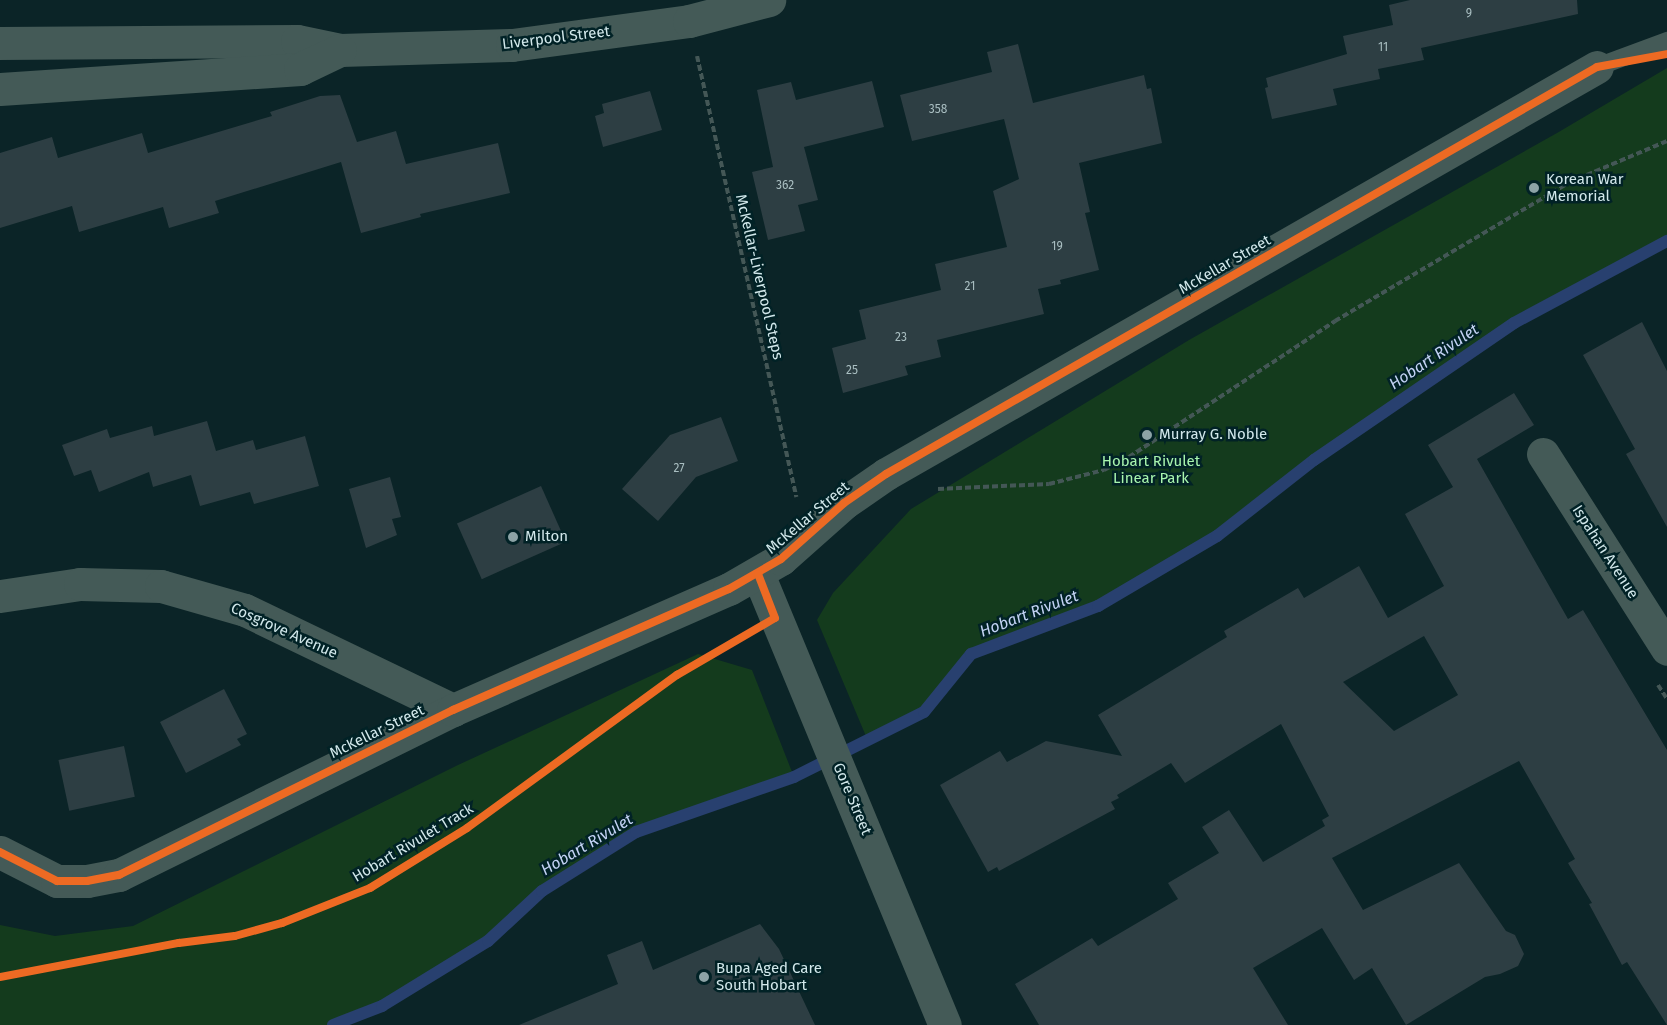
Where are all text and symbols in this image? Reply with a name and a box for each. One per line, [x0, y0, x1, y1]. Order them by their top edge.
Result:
house number: 9 [1466, 7, 1472, 21]
street label: Liverpool Street [501, 22, 611, 54]
house number: 11 [1378, 41, 1388, 55]
house number: 358 [929, 103, 947, 117]
place label: Korean War Memorial [1546, 170, 1624, 205]
house number: 362 [776, 179, 794, 193]
marker: Korean War Memorial [1527, 181, 1541, 195]
street label: McKellar-Liverpool Steps [731, 193, 787, 361]
street label: McKellar Street [1176, 231, 1274, 299]
house number: 19 [1051, 240, 1063, 254]
house number: 21 [965, 280, 975, 294]
water label: Hobart Rivulet [1386, 320, 1482, 394]
house number: 23 [895, 331, 907, 345]
house number: 25 [846, 364, 858, 378]
place label: Murray G. Noble [1159, 426, 1267, 444]
marker: Murray G. Noble [1140, 428, 1154, 442]
park label: Hobart Rivulet Linear Park [1102, 452, 1200, 487]
house number: 27 [673, 462, 685, 476]
street label: McKellar Street [763, 478, 853, 558]
street label: Ispahan Avenue [1568, 502, 1642, 602]
place label: Milton [525, 528, 568, 546]
marker: Milton [506, 530, 520, 544]
water label: Hobart Rivulet [977, 586, 1081, 642]
street label: Cosgrove Avenue [228, 599, 340, 663]
street label: McKellar Street [327, 701, 427, 763]
street label: Gore Street [829, 760, 875, 838]
street label: Hobart Rivulet Track [349, 800, 477, 886]
water label: Hobart Rivulet [538, 810, 636, 880]
place label: Bupa Aged Care South Hobart [716, 959, 822, 994]
marker: Bupa Aged Care South Hobart [697, 970, 711, 984]

